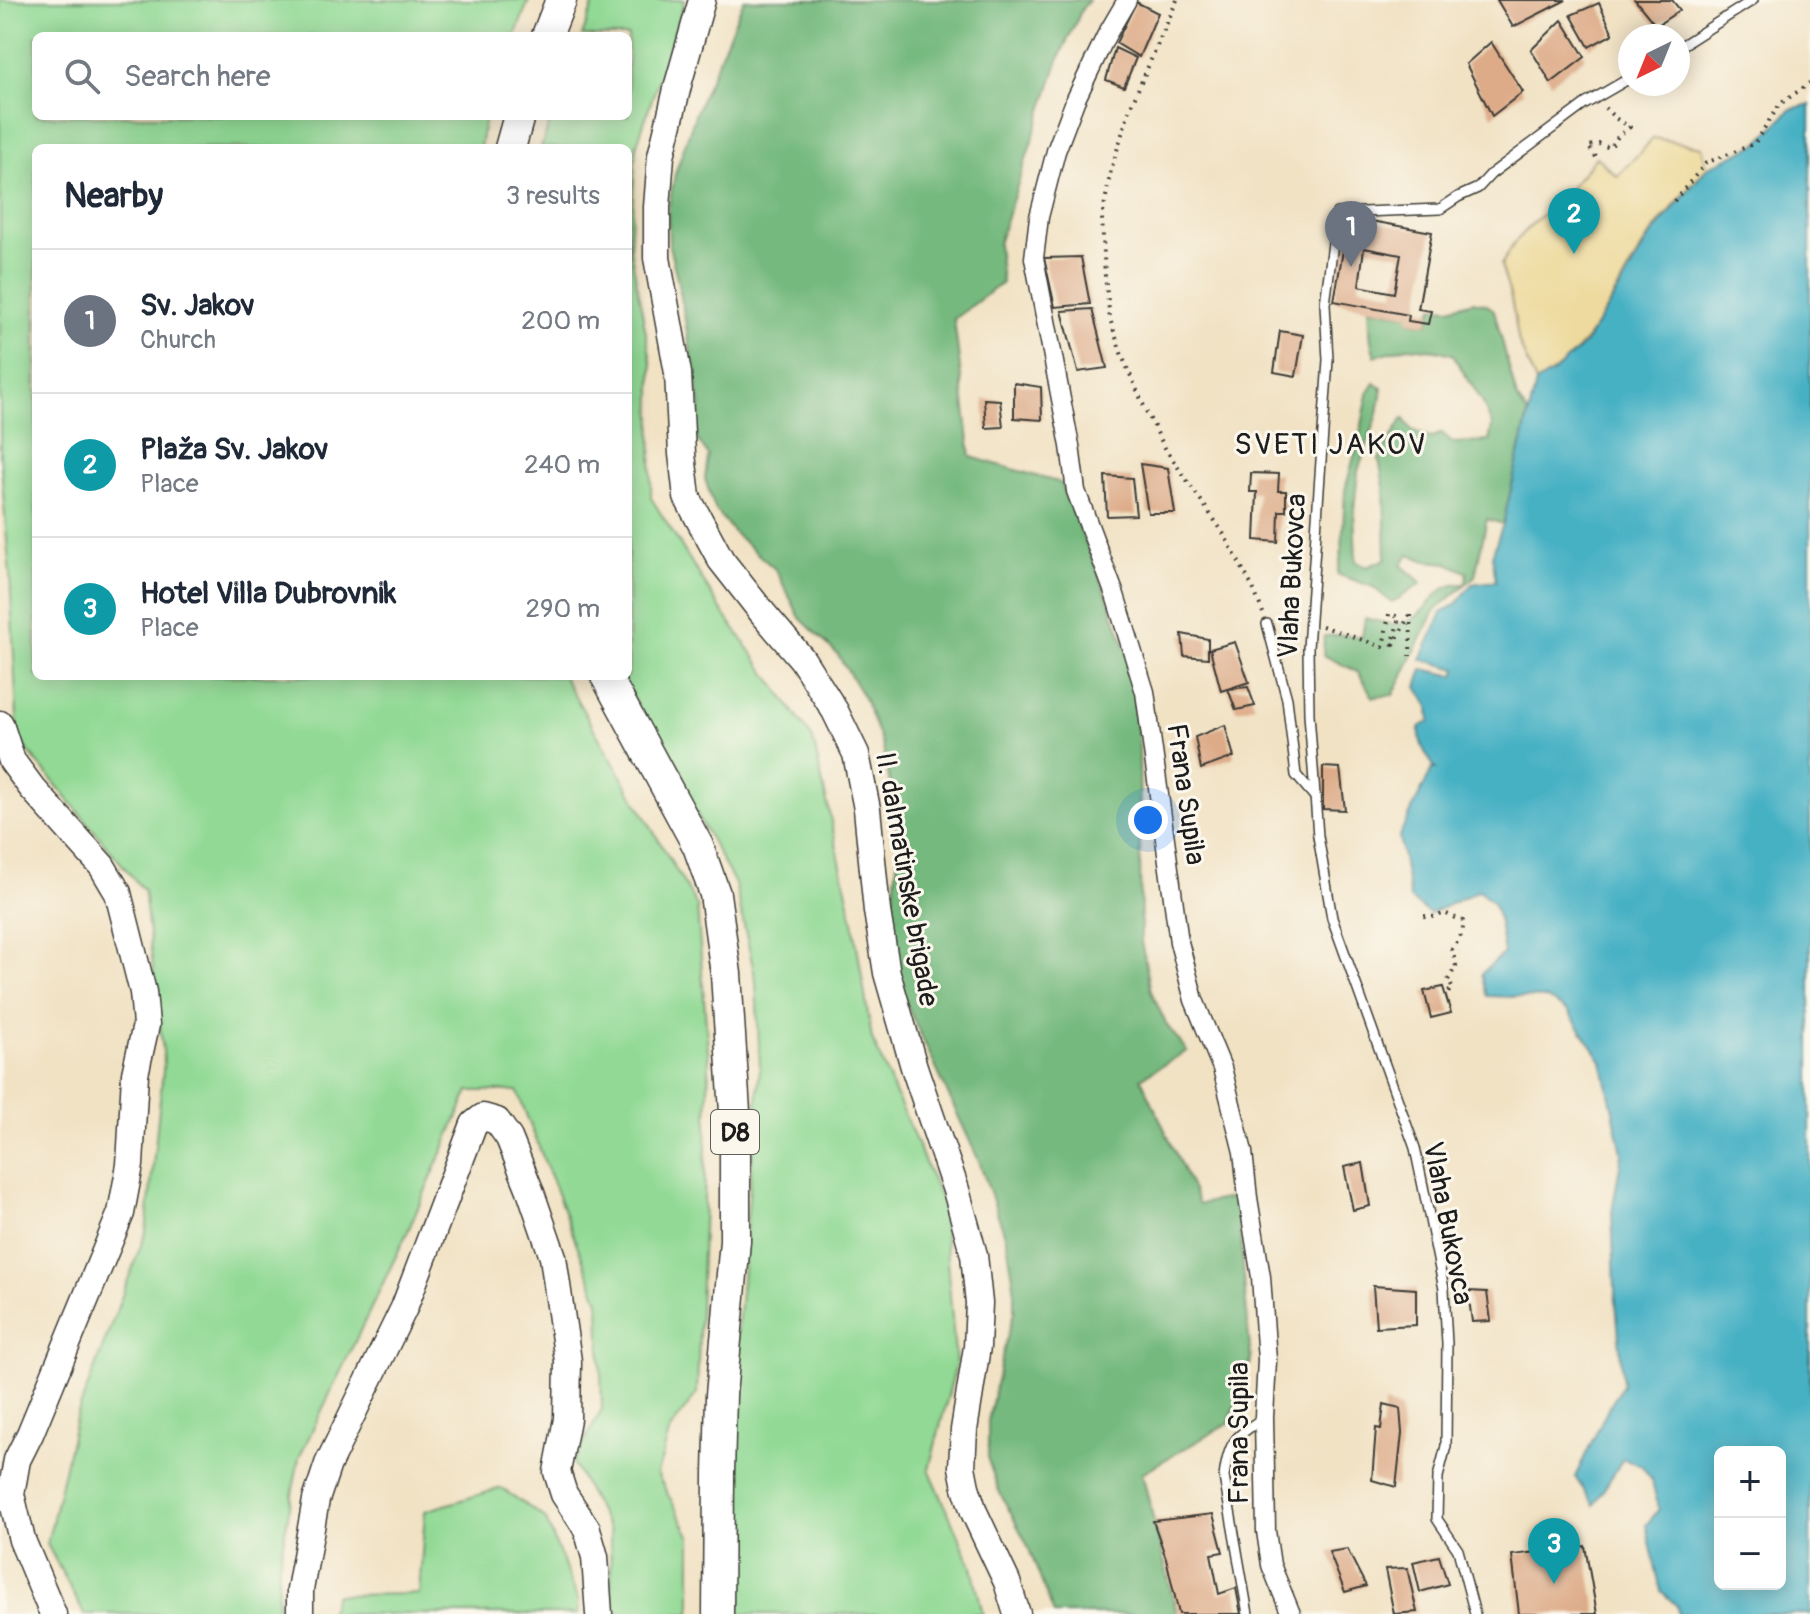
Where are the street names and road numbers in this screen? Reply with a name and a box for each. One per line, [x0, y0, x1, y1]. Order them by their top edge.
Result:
street label: Vlaha Bukovca [1271, 493, 1314, 659]
street label: Frana Supila [1158, 721, 1213, 867]
street label: II. dalmatinske brigade [867, 749, 946, 1009]
road number: D8 [711, 1110, 759, 1154]
street label: Vlaha Bukovca [1415, 1139, 1480, 1308]
street label: Frana Supila [1222, 1362, 1257, 1504]

